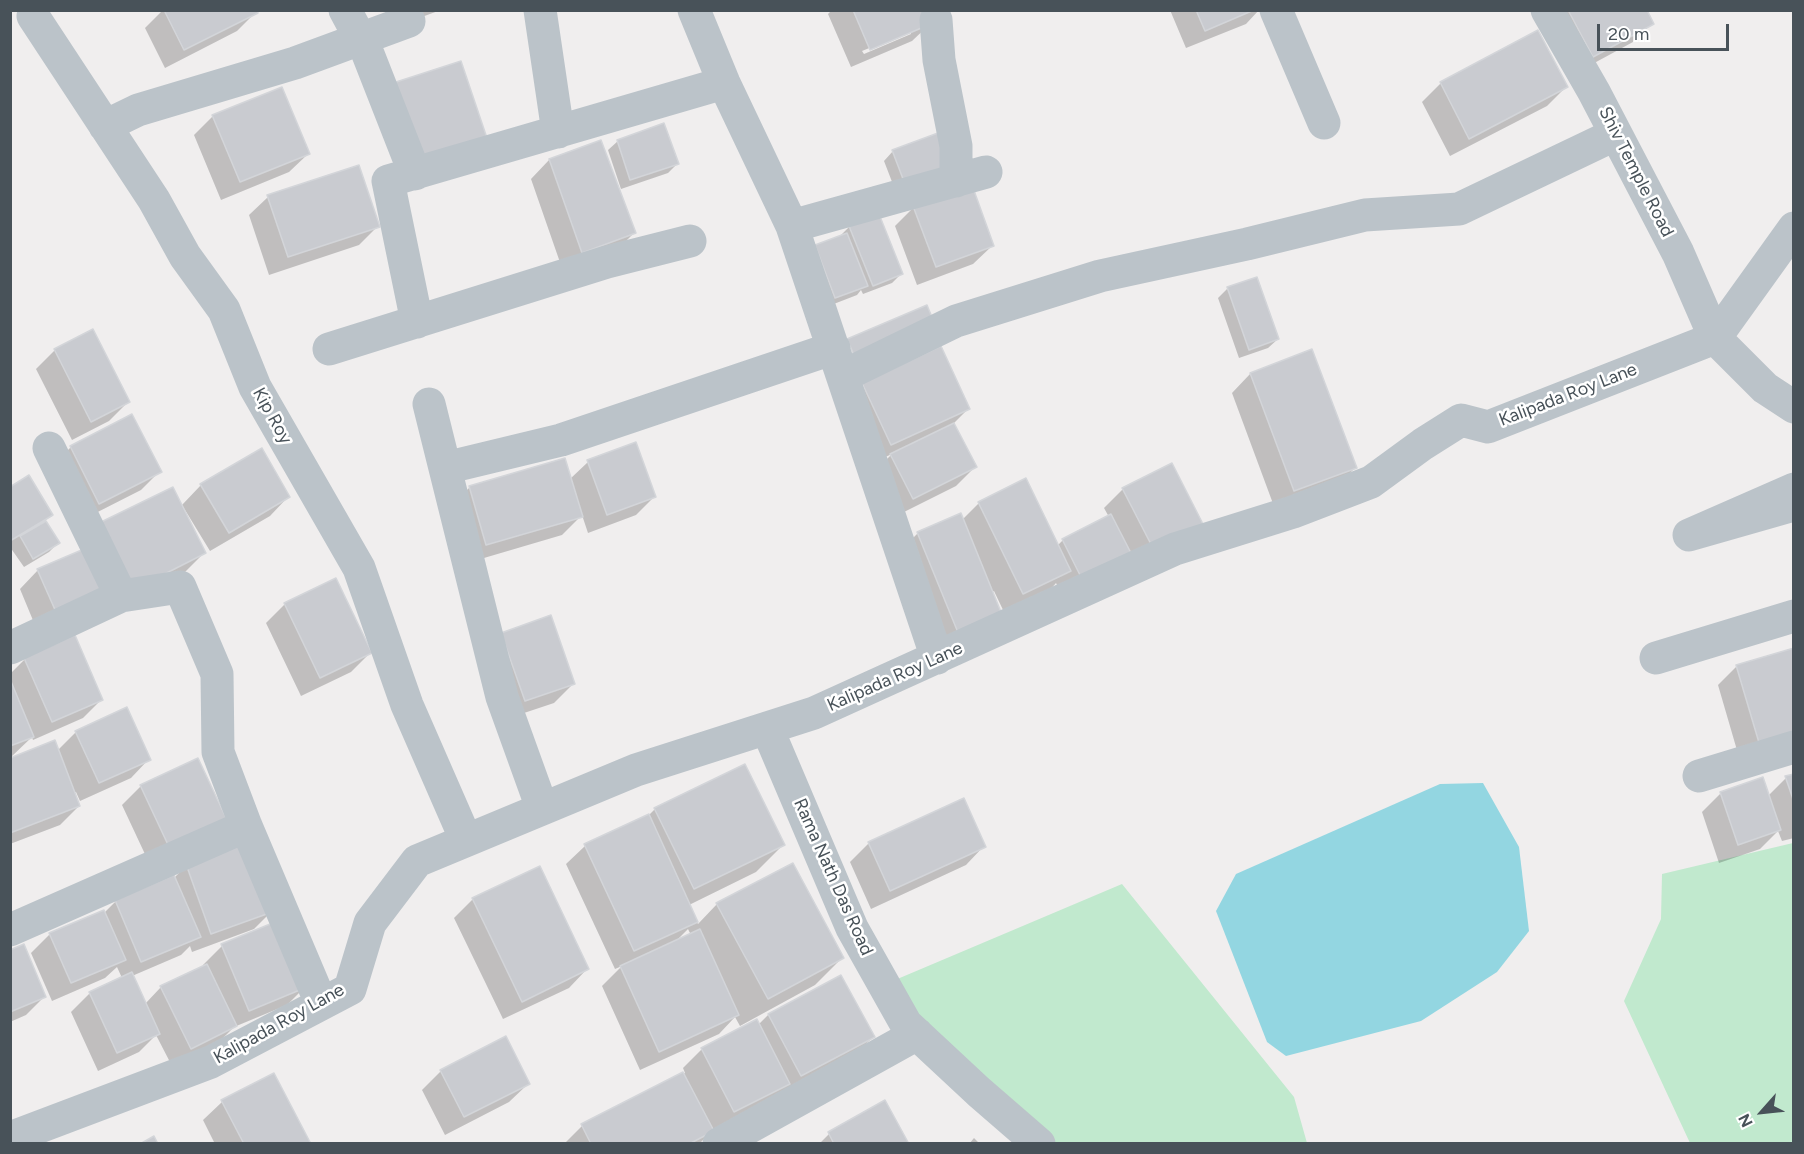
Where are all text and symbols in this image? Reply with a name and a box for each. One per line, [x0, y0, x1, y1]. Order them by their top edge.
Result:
scale bar [1600, 12, 1732, 50]
text: 20 m [1608, 23, 1649, 45]
street label: Shiv Temple Road [1594, 103, 1678, 241]
street label: Kalipada Roy Lane [1496, 359, 1640, 431]
street label: Kip Roy [248, 384, 296, 448]
street label: Kalipada Roy Lane [824, 637, 966, 717]
street label: Rama Nath Das Road [789, 795, 877, 959]
street label: Kalipada Roy Lane [210, 979, 348, 1069]
north arrow [1732, 1082, 1792, 1142]
text: N [1734, 1111, 1757, 1130]

